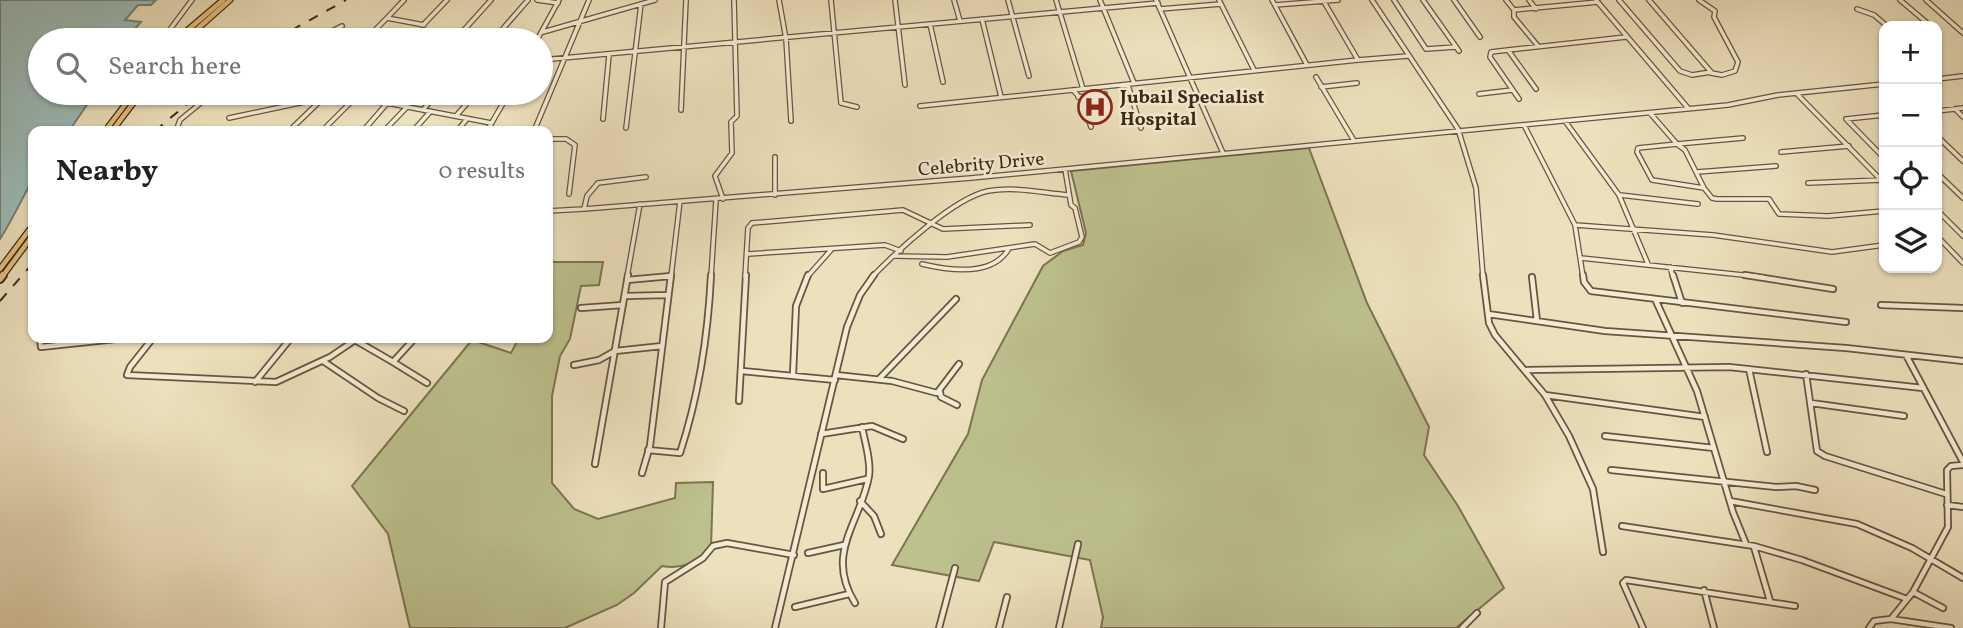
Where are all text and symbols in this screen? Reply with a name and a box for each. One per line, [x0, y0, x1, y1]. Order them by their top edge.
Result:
map controls [1879, 21, 1942, 273]
button: + [1879, 21, 1942, 84]
search box [28, 28, 553, 105]
icon: search [52, 48, 90, 86]
text: Search here [108, 49, 241, 85]
button: − [1879, 84, 1942, 147]
place label: Jubail Specialist Hospital [1119, 85, 1264, 133]
hospital icon: Jubail Specialist Hospital [1076, 88, 1114, 126]
street label: Celebrity Drive [917, 147, 1045, 183]
button: locate [1879, 147, 1942, 210]
text: Nearby [56, 151, 158, 193]
text: 0 results [438, 156, 525, 188]
button: layers [1879, 210, 1942, 273]

